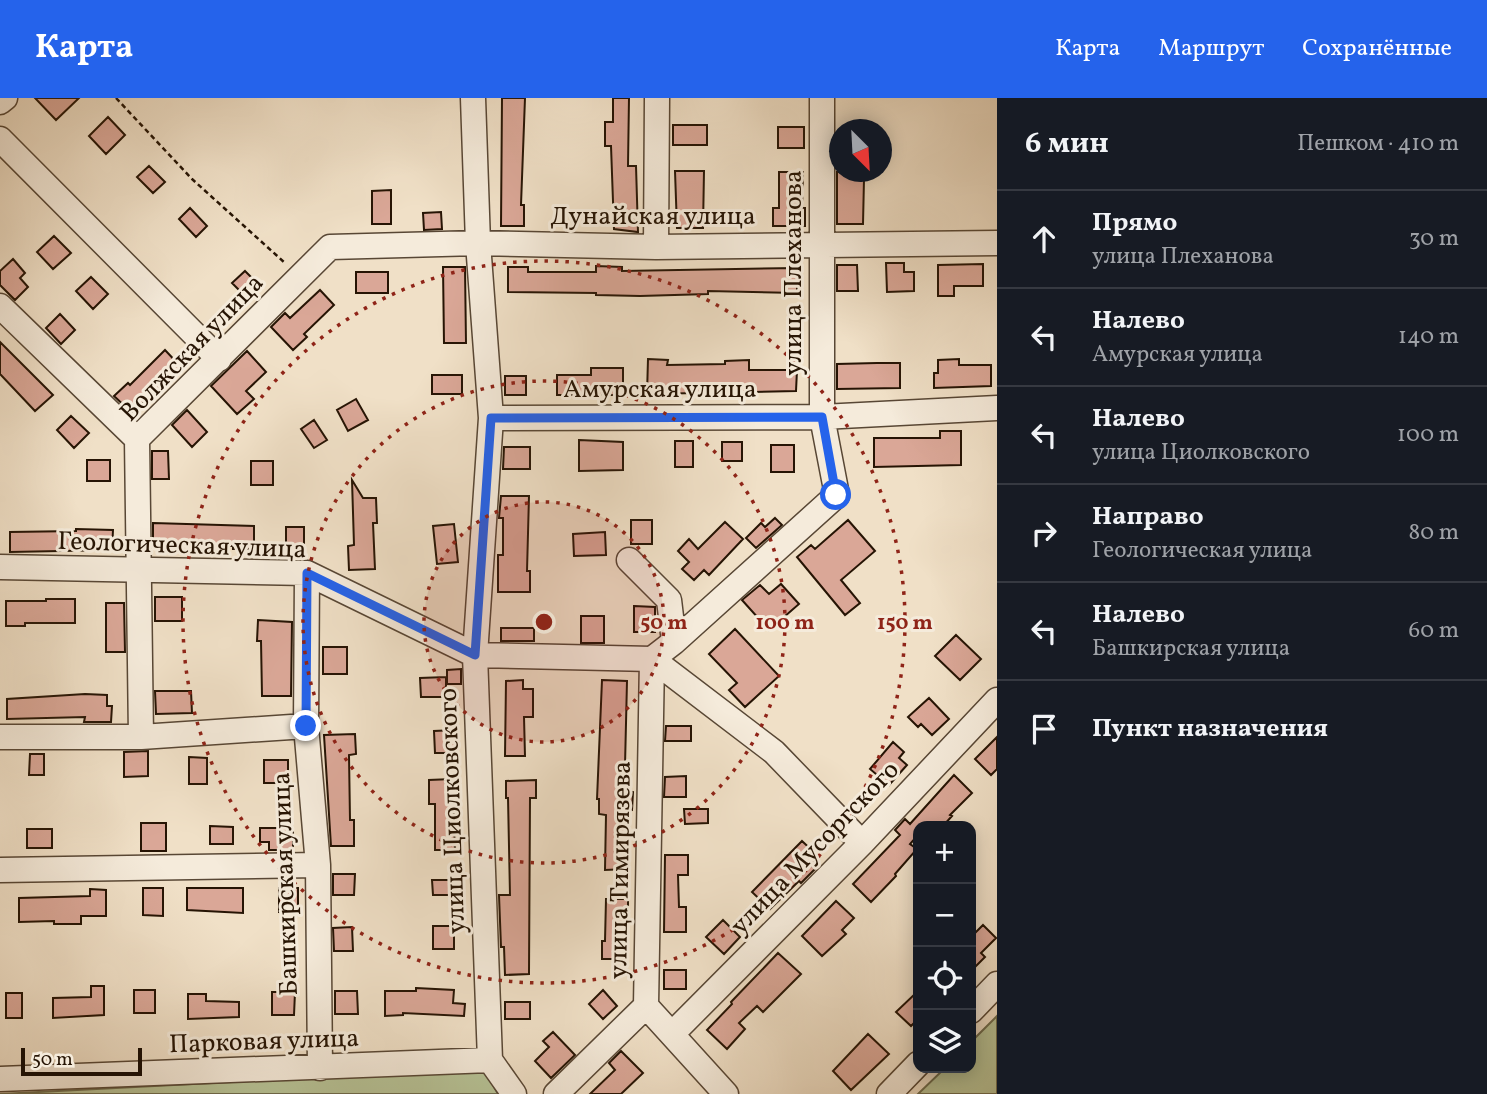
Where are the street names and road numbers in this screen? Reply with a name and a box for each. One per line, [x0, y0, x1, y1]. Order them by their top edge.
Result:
street label: улица Плеханова [776, 170, 812, 376]
street label: Дунайская улица [550, 199, 756, 235]
street label: Волжская улица [112, 266, 273, 430]
street label: Амурская улица [563, 372, 757, 408]
street label: Геологическая улица [57, 524, 307, 568]
street label: улица Циолковского [431, 687, 475, 935]
street label: улица Мусоргского [723, 753, 908, 943]
street label: улица Тимирязева [601, 761, 641, 980]
street label: Башкирская улица [264, 771, 308, 996]
street label: Парковая улица [168, 1021, 360, 1063]

